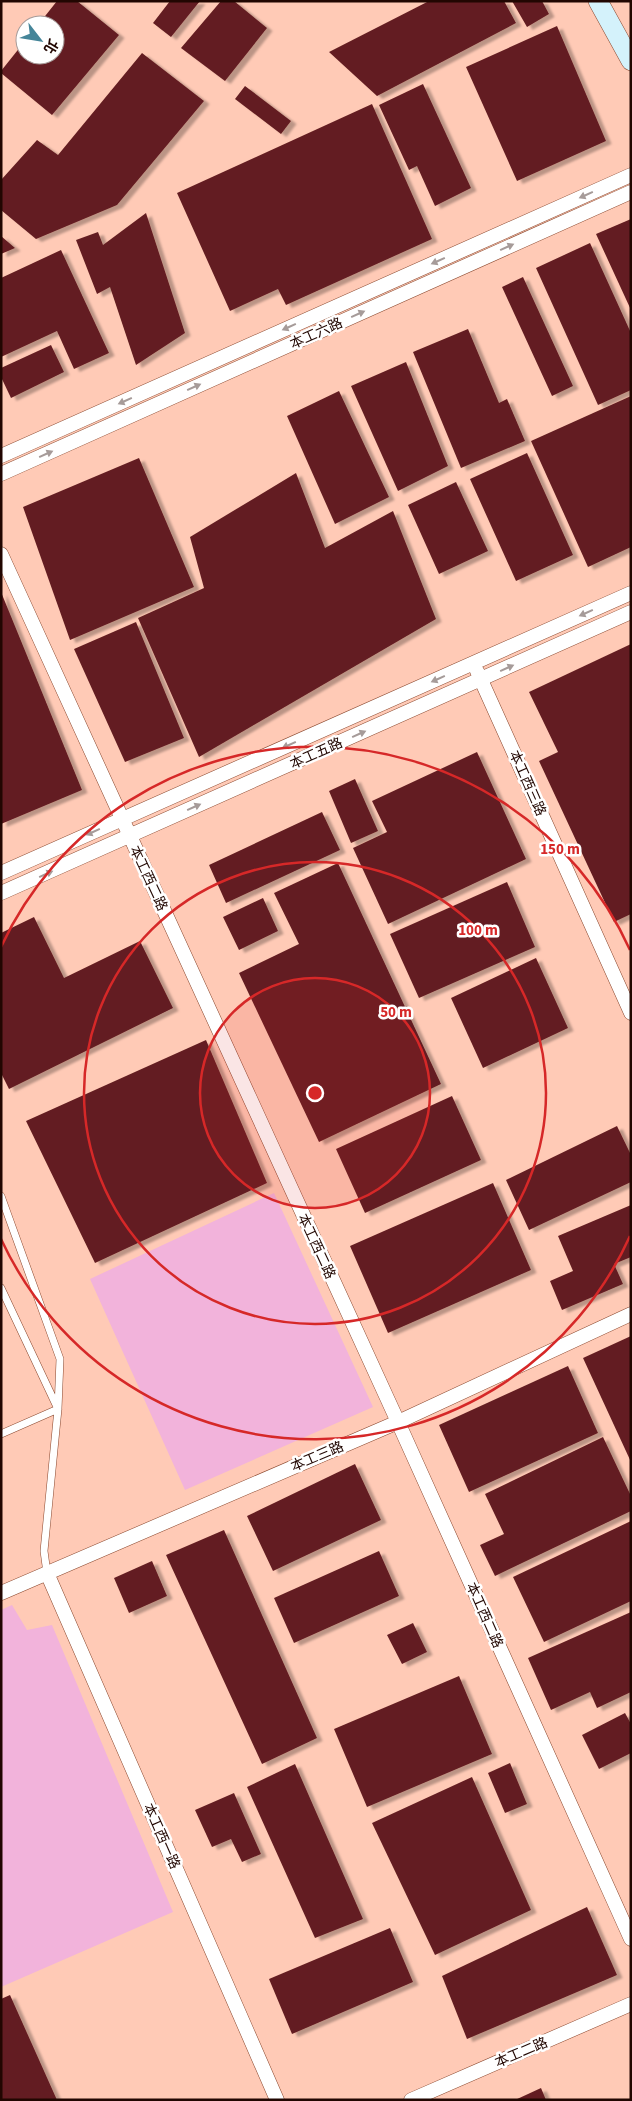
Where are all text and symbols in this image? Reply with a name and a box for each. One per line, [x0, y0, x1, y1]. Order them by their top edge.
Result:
north arrow [15, 15, 65, 65]
text: 北 [38, 35, 62, 57]
one-way arrow [579, 191, 593, 199]
one-way arrow [500, 243, 514, 251]
one-way arrow [431, 258, 445, 266]
one-way arrow [351, 309, 365, 317]
street label: 本工六路 [287, 313, 346, 354]
one-way arrow [282, 324, 296, 332]
one-way arrow [187, 383, 201, 391]
one-way arrow [118, 397, 132, 405]
one-way arrow [39, 449, 53, 457]
one-way arrow [579, 609, 593, 617]
one-way arrow [500, 663, 514, 671]
one-way arrow [431, 676, 445, 684]
one-way arrow [352, 730, 366, 738]
street label: 本工五路 [287, 733, 346, 774]
one-way arrow [282, 742, 296, 750]
street label: 本工西三路 [504, 747, 550, 819]
one-way arrow [187, 803, 201, 811]
one-way arrow [86, 829, 100, 837]
text: 150 m [540, 839, 580, 860]
street label: 本工西二路 [124, 842, 172, 914]
one-way arrow [39, 869, 53, 877]
text: 100 m [458, 920, 498, 941]
text: 50 m [380, 1002, 412, 1023]
centre of rings [306, 1084, 324, 1102]
street label: 本工西二路 [292, 1210, 340, 1282]
street label: 本工三路 [288, 1437, 347, 1477]
street label: 本工西二路 [461, 1579, 507, 1651]
street label: 本工西一路 [138, 1800, 184, 1872]
street label: 本工二路 [492, 2033, 551, 2073]

